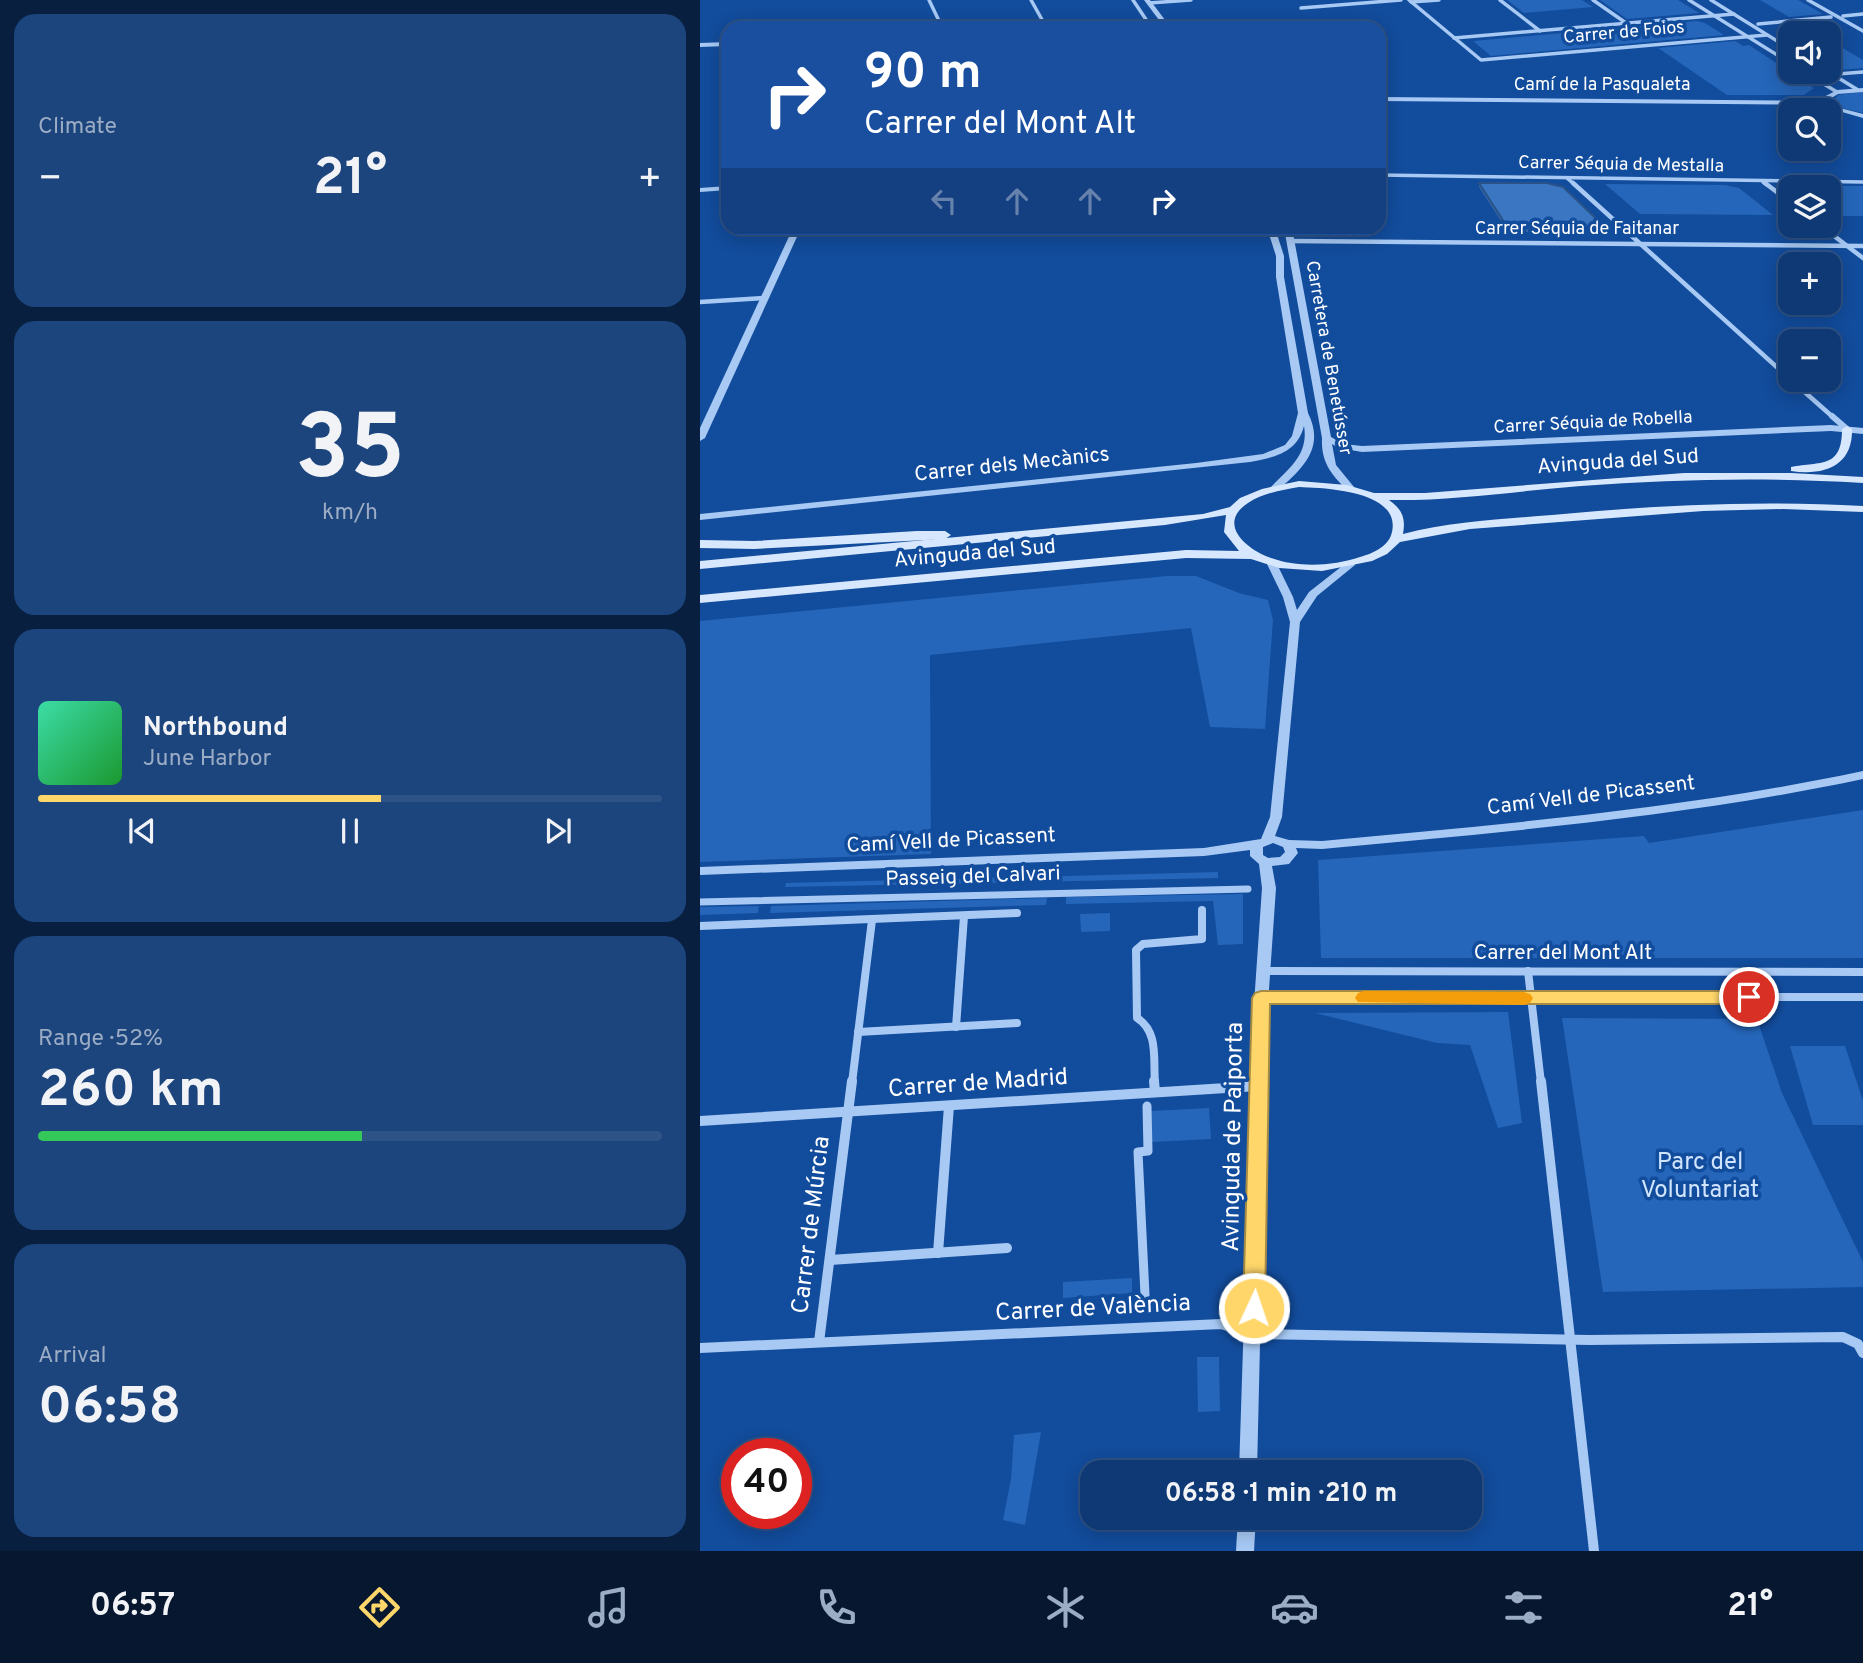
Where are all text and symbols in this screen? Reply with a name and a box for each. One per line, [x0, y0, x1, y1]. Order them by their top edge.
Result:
street label: Carrer de Foios [1562, 16, 1686, 50]
map controls [1778, 21, 1841, 392]
button: sound [1778, 21, 1841, 84]
text: 90 m [864, 44, 982, 106]
icon: right [749, 49, 840, 140]
street label: Camí de la Pasqualeta [1514, 74, 1690, 97]
button: search [1778, 98, 1841, 161]
text: Carrer del Mont Alt [864, 105, 1136, 145]
text: Climate [38, 113, 117, 142]
text: 21° [313, 147, 387, 213]
street label: Carrer Séquia de Mestalla [1518, 152, 1724, 178]
text: − [38, 156, 63, 205]
text: + [637, 156, 662, 205]
button: layers [1778, 175, 1841, 238]
icon: left [925, 182, 963, 220]
icon: ahead [998, 182, 1036, 220]
icon: ahead [1071, 182, 1109, 220]
icon: right [1144, 182, 1182, 220]
street label: Carrer Séquia de Faitanar [1475, 218, 1679, 241]
button: + [1778, 252, 1841, 315]
street label: Carretera de Benetússer [1300, 259, 1356, 457]
button: − [1778, 329, 1841, 392]
text: 35 [295, 396, 405, 511]
street label: Carrer Séquia de Robella [1493, 406, 1693, 440]
street label: Carrer dels Mecànics [913, 441, 1111, 489]
street label: Avinguda del Sud [1536, 443, 1700, 481]
text: km/h [322, 499, 378, 528]
street label: Avinguda del Sud [893, 533, 1057, 575]
text: Northbound [143, 712, 288, 745]
text: June Harbor [143, 745, 271, 774]
street label: Camí Vell de Picassent [1485, 770, 1697, 822]
icon: previous [123, 812, 161, 850]
icon: pause [331, 812, 369, 850]
icon: next [539, 812, 577, 850]
street label: Camí Vell de Picassent [846, 822, 1056, 860]
street label: Passeig del Calvari [885, 860, 1061, 894]
street label: Carrer del Mont Alt [1474, 940, 1652, 967]
pin [1719, 967, 1779, 1027]
icon: arrive [1730, 978, 1768, 1016]
street label: Avinguda de Paiporta [1217, 1022, 1251, 1252]
text: Range · 52% [38, 1025, 163, 1054]
text: 260 km [38, 1059, 224, 1125]
street label: Carrer de Madrid [887, 1063, 1069, 1105]
street label: Carrer de Múrcia [786, 1134, 838, 1316]
park label: Parc del Voluntariat [1641, 1148, 1759, 1206]
position arrow [1217, 1271, 1291, 1345]
street label: Carrer de València [994, 1289, 1192, 1329]
text: Arrival [38, 1342, 107, 1371]
text: 06:58 [38, 1376, 181, 1442]
speed limit sign: 40 [721, 1438, 812, 1529]
text: 06:58 · 1 min · 210 m [1165, 1478, 1397, 1511]
icon: directions [355, 1583, 404, 1632]
icon: music [584, 1583, 633, 1632]
icon: phone [812, 1583, 861, 1632]
icon: climate [1041, 1583, 1090, 1632]
icon: car [1270, 1583, 1319, 1632]
icon: filters [1499, 1583, 1548, 1632]
text: 06:57 [90, 1587, 175, 1627]
text: 21° [1727, 1587, 1773, 1627]

